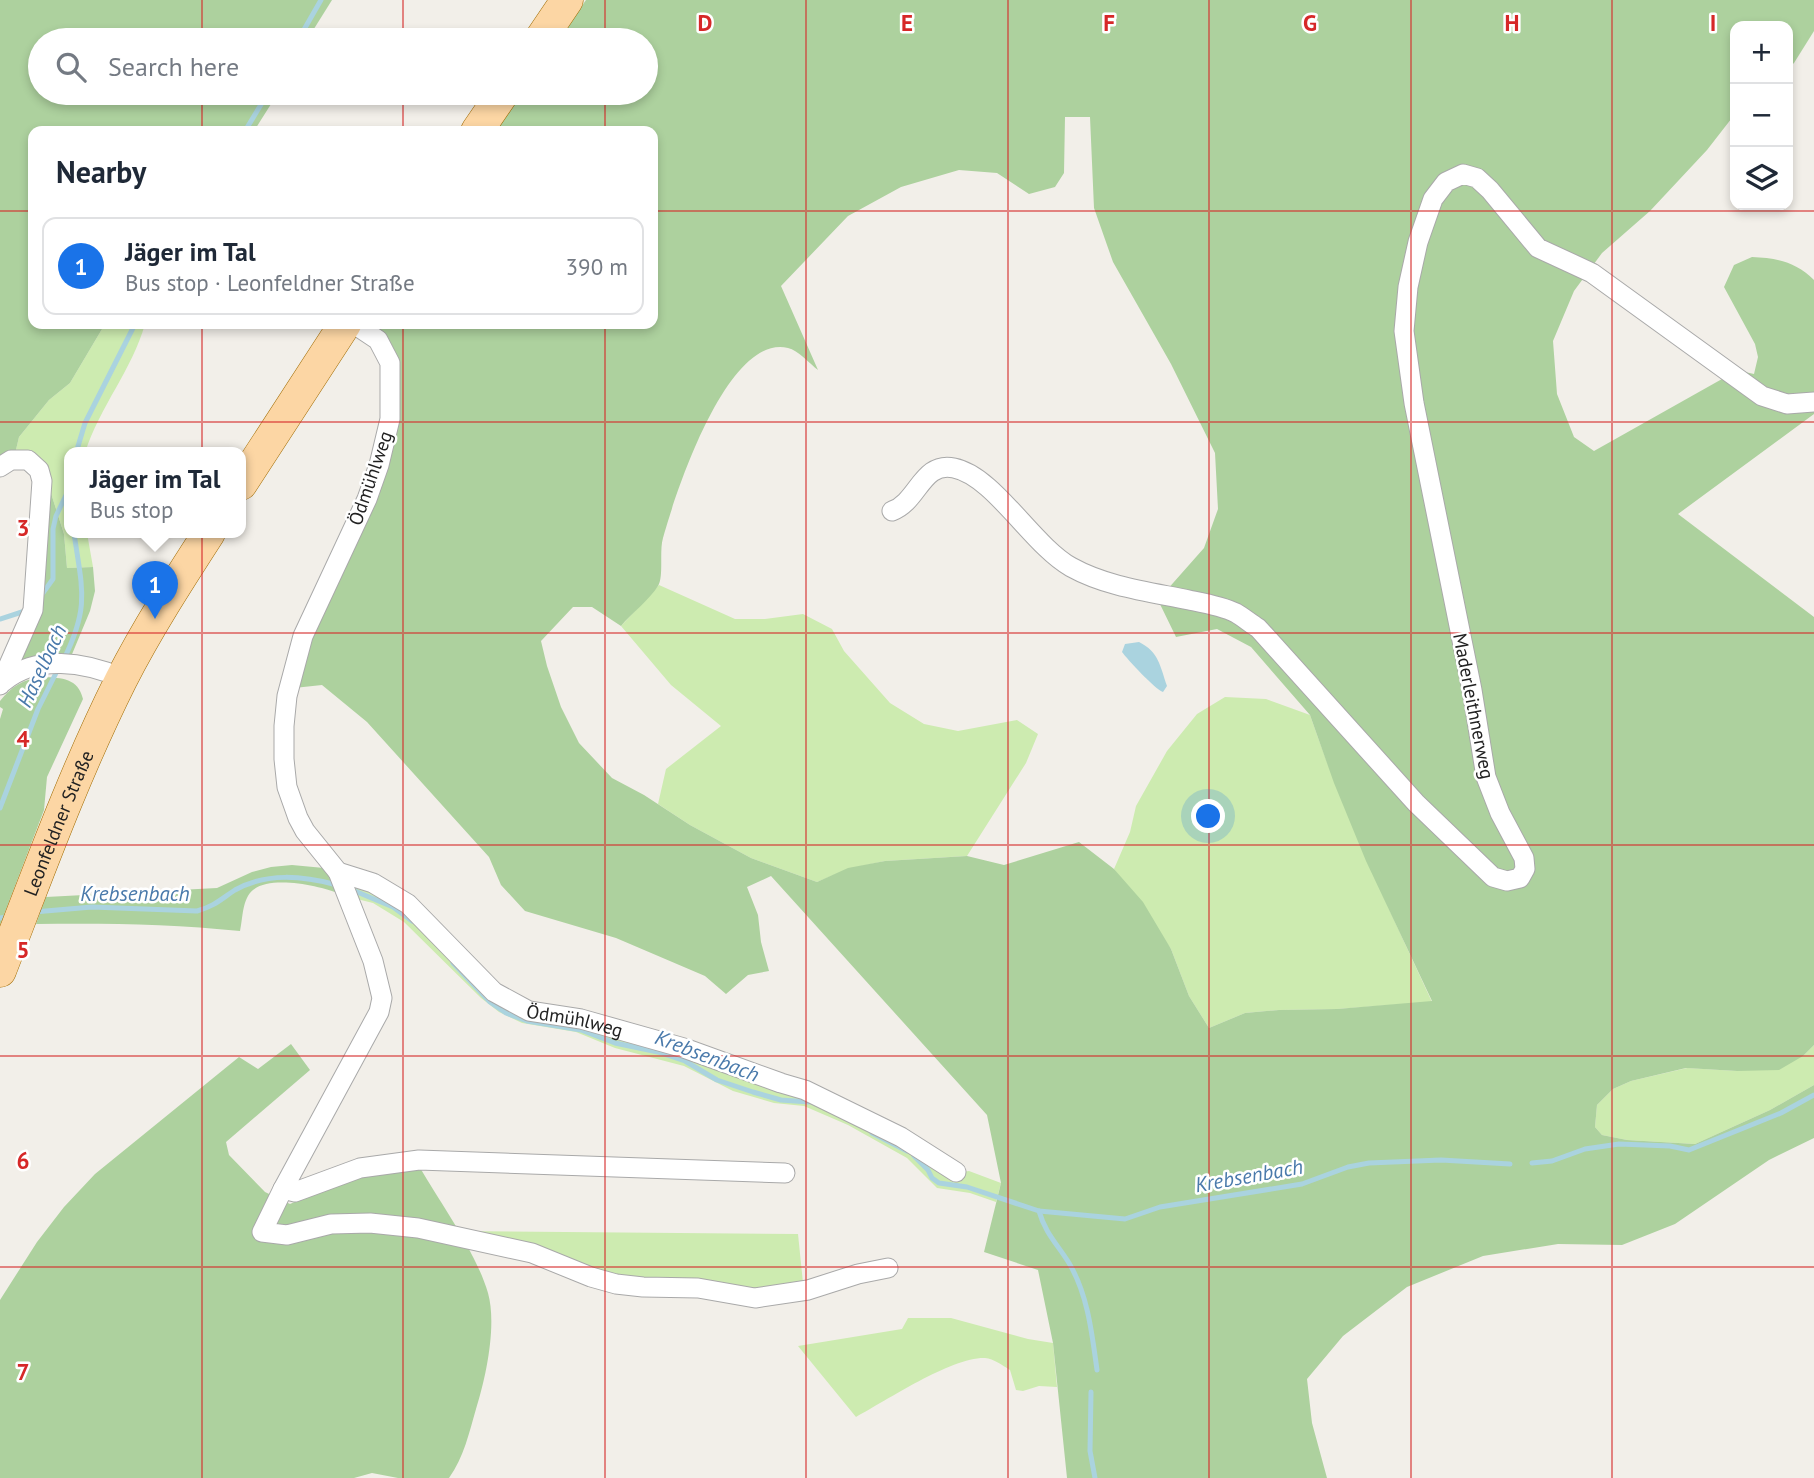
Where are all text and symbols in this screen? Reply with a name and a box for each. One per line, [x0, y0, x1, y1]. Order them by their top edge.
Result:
text: D [698, 8, 712, 37]
text: E [901, 8, 913, 37]
text: F [1103, 8, 1115, 37]
text: G [1303, 8, 1317, 37]
text: H [1505, 8, 1519, 37]
text: I [1710, 8, 1716, 37]
map controls [1730, 21, 1793, 210]
button: + [1730, 21, 1793, 84]
search box [28, 28, 658, 105]
icon: search [52, 48, 90, 86]
text: Search here [108, 50, 239, 83]
button: − [1730, 84, 1793, 147]
button: layers [1730, 147, 1793, 210]
text: Nearby [56, 152, 146, 191]
text: Jäger im Tal [125, 235, 256, 268]
text: 1 [74, 252, 88, 281]
text: 390 m [566, 252, 628, 281]
text: Bus stop · Leonfeldner Straße [125, 268, 415, 297]
street label: Ödmühlweg [343, 428, 397, 528]
popup [64, 447, 246, 538]
text: Jäger im Tal [90, 462, 220, 495]
text: Bus stop [90, 495, 173, 524]
text: 3 [16, 513, 30, 542]
pin: 1 [132, 561, 178, 619]
water label: Haselbach [11, 620, 72, 712]
street label: Maderleithnerweg [1448, 631, 1500, 781]
text: 4 [16, 724, 30, 753]
street label: Leonfeldner Straße [18, 747, 99, 899]
your location [1191, 799, 1225, 833]
water label: Krebsenbach [80, 880, 190, 907]
text: 5 [16, 935, 30, 964]
street label: Ödmühlweg [525, 999, 626, 1042]
water label: Krebsenbach [651, 1023, 763, 1088]
text: 6 [16, 1146, 30, 1175]
water label: Krebsenbach [1193, 1153, 1305, 1198]
text: 7 [16, 1357, 30, 1386]

